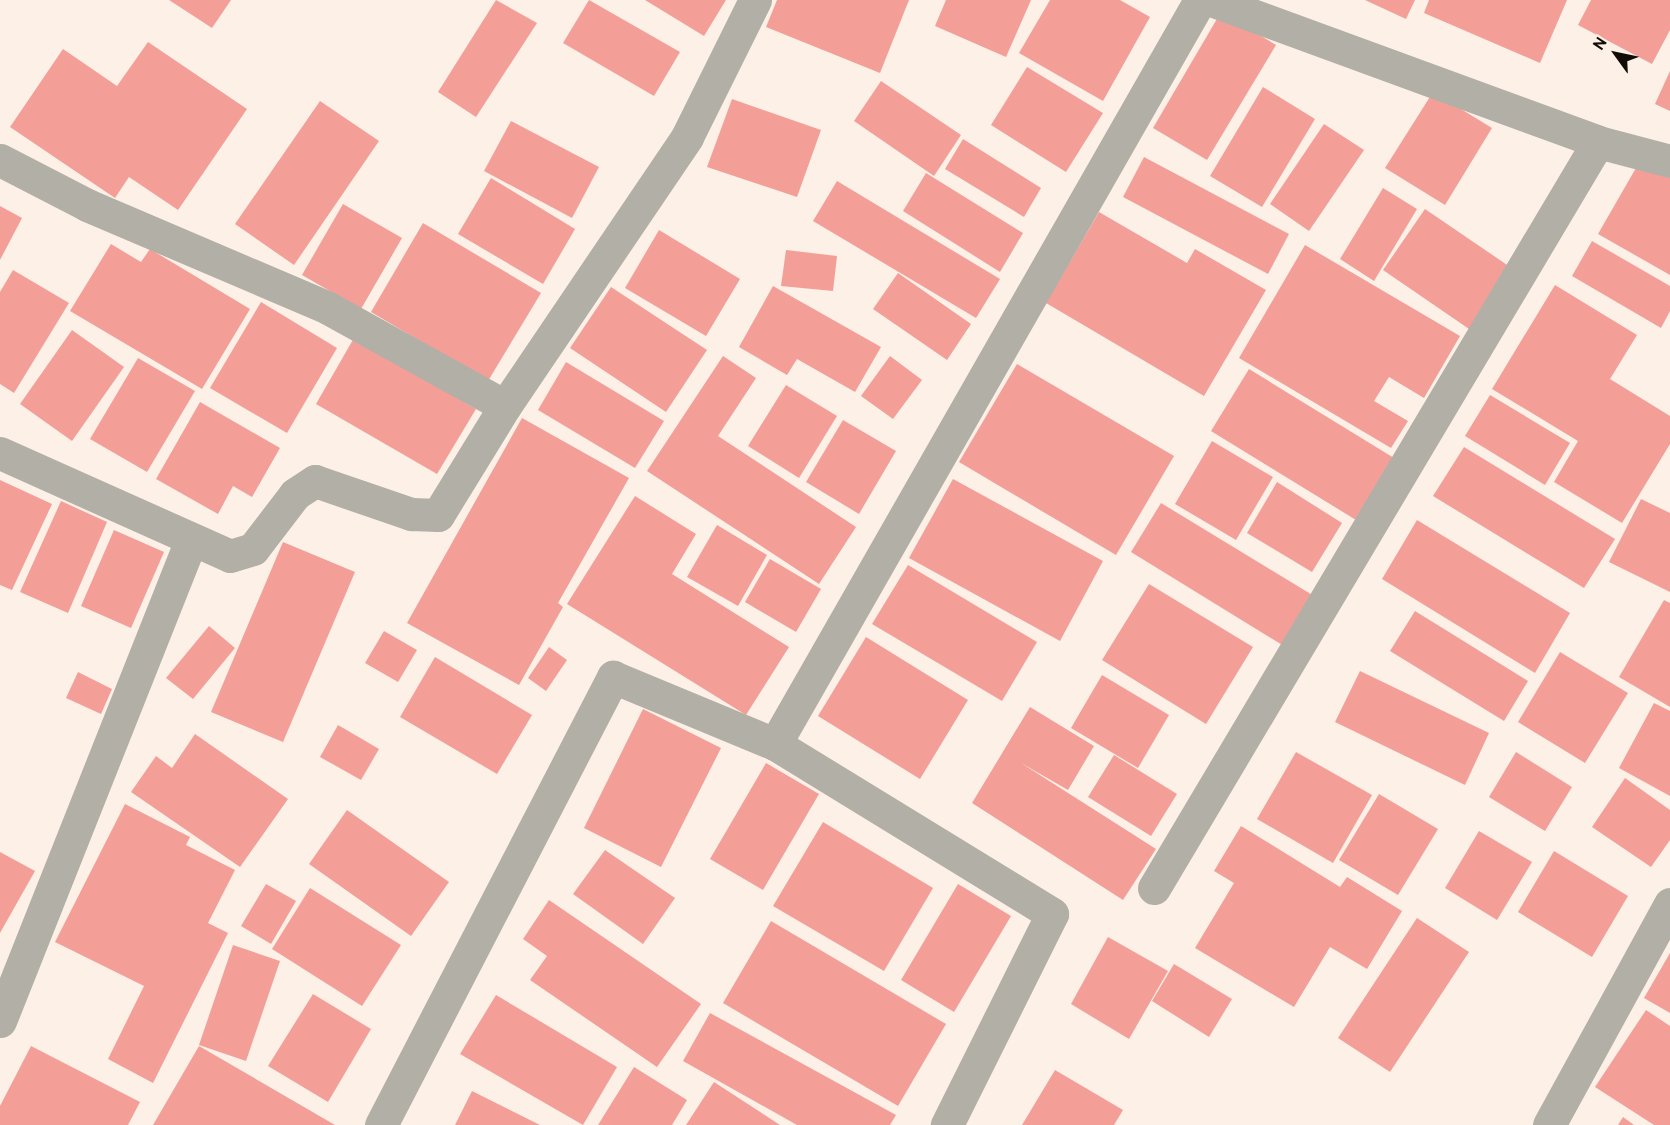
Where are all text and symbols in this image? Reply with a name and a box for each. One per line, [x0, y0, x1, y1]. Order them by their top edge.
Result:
north arrow [1586, 24, 1646, 84]
text: N [1589, 34, 1612, 54]

